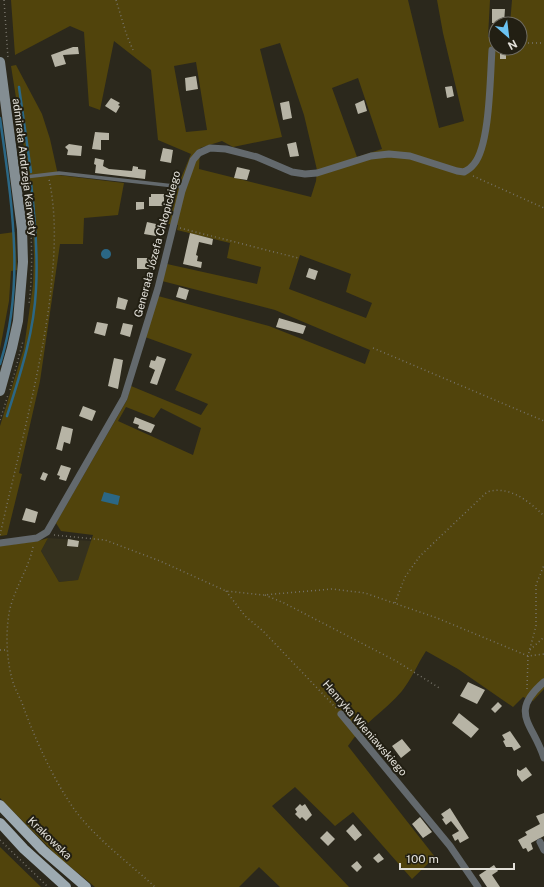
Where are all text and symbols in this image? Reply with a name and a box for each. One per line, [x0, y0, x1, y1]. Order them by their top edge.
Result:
north arrow [488, 16, 528, 56]
text: N [506, 38, 519, 52]
street label: admirała Andrzeja Karwety [11, 98, 39, 237]
street label: Generała Józefa Chłopickiego [132, 169, 182, 319]
street label: Henryka Wieniawskiego [320, 678, 410, 778]
street label: Krakowska [26, 814, 74, 862]
scale bar [400, 845, 514, 871]
text: 100 m [406, 852, 439, 866]

